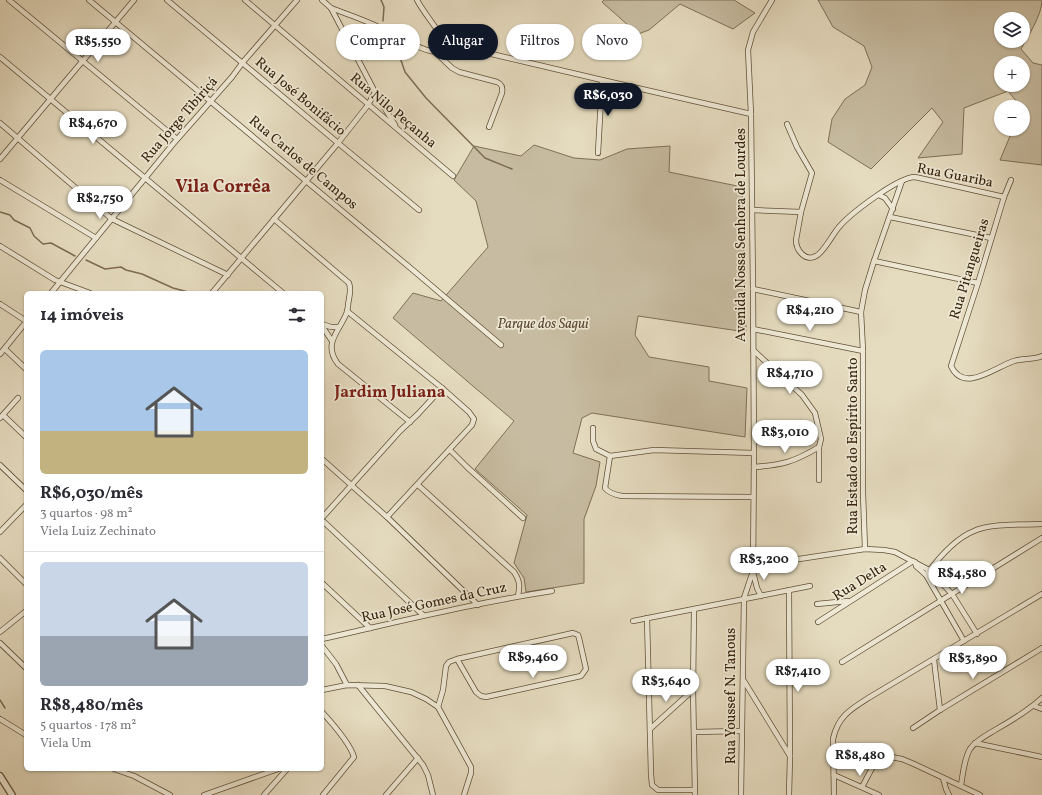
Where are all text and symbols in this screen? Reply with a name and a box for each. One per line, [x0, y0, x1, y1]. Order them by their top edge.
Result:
map controls [994, 12, 1030, 136]
button: layers [994, 12, 1030, 48]
chip: Comprar [336, 24, 420, 60]
chip: Alugar [428, 24, 498, 60]
chip: Filtros [506, 24, 574, 60]
chip: Novo [582, 24, 642, 60]
pin: R$5,550 [61, 29, 135, 63]
text: R$5,550 [75, 33, 121, 51]
street label: Rua José Bonifácio [251, 53, 349, 141]
button: + [994, 56, 1030, 92]
street label: Rua Nilo Peçanha [346, 69, 440, 153]
street label: Rua Jorge Tibiriçá [137, 73, 223, 167]
pin: R$6,030 [571, 83, 645, 117]
text: R$6,030 [583, 87, 633, 105]
button: − [994, 100, 1030, 136]
pin: R$4,670 [56, 111, 130, 145]
street label: Rua Carlos de Campos [244, 112, 362, 214]
text: R$4,670 [69, 115, 117, 133]
street label: Avenida Nossa Senhora de Lourdes [732, 128, 751, 342]
street label: Rua Guariba [915, 159, 995, 193]
district label: Vila Corrêa [175, 175, 271, 200]
pin: R$2,750 [63, 186, 137, 220]
text: R$2,750 [77, 190, 123, 208]
street label: Rua Pitangueiras [946, 216, 994, 322]
pin: R$4,210 [773, 298, 847, 332]
text: R$4,210 [786, 302, 834, 320]
text: 14 imóveis [40, 304, 124, 327]
icon: filters [286, 304, 308, 326]
park label: Parque dos Sagui [497, 315, 589, 334]
street label: Rua Estado do Espírito Santo [844, 358, 863, 534]
pin: R$4,710 [753, 361, 827, 395]
text: R$4,710 [766, 365, 814, 383]
icon: home [138, 376, 210, 448]
district label: Jardim Juliana [334, 382, 446, 404]
pin: R$3,010 [748, 420, 822, 454]
text: R$3,010 [761, 424, 809, 442]
text: R$6,030/mês [40, 482, 143, 505]
text: 3 quartos · 98 m² [40, 505, 133, 523]
text: Viela Luiz Zechinato [40, 523, 156, 541]
pin: R$3,200 [727, 547, 801, 581]
text: R$3,200 [739, 551, 789, 569]
street label: Rua Delta [829, 558, 891, 606]
pin: R$4,580 [925, 561, 999, 595]
text: R$4,580 [937, 565, 987, 583]
street label: Rua José Gomes da Cruz [360, 578, 508, 628]
icon: home [138, 588, 210, 660]
street label: Rua Youssef N. Tanous [722, 628, 741, 764]
pin: R$9,460 [496, 645, 570, 679]
pin: R$3,890 [936, 646, 1010, 680]
text: R$9,460 [508, 649, 558, 667]
text: R$3,890 [948, 650, 998, 668]
pin: R$7,410 [761, 659, 835, 693]
text: R$7,410 [775, 663, 821, 681]
pin: R$3,640 [629, 669, 703, 703]
text: R$3,640 [641, 673, 691, 691]
text: R$8,480/mês [40, 694, 143, 717]
text: 5 quartos · 178 m² [40, 717, 136, 735]
text: Viela Um [40, 735, 92, 753]
pin: R$8,480 [823, 743, 897, 777]
text: R$8,480 [835, 747, 885, 765]

